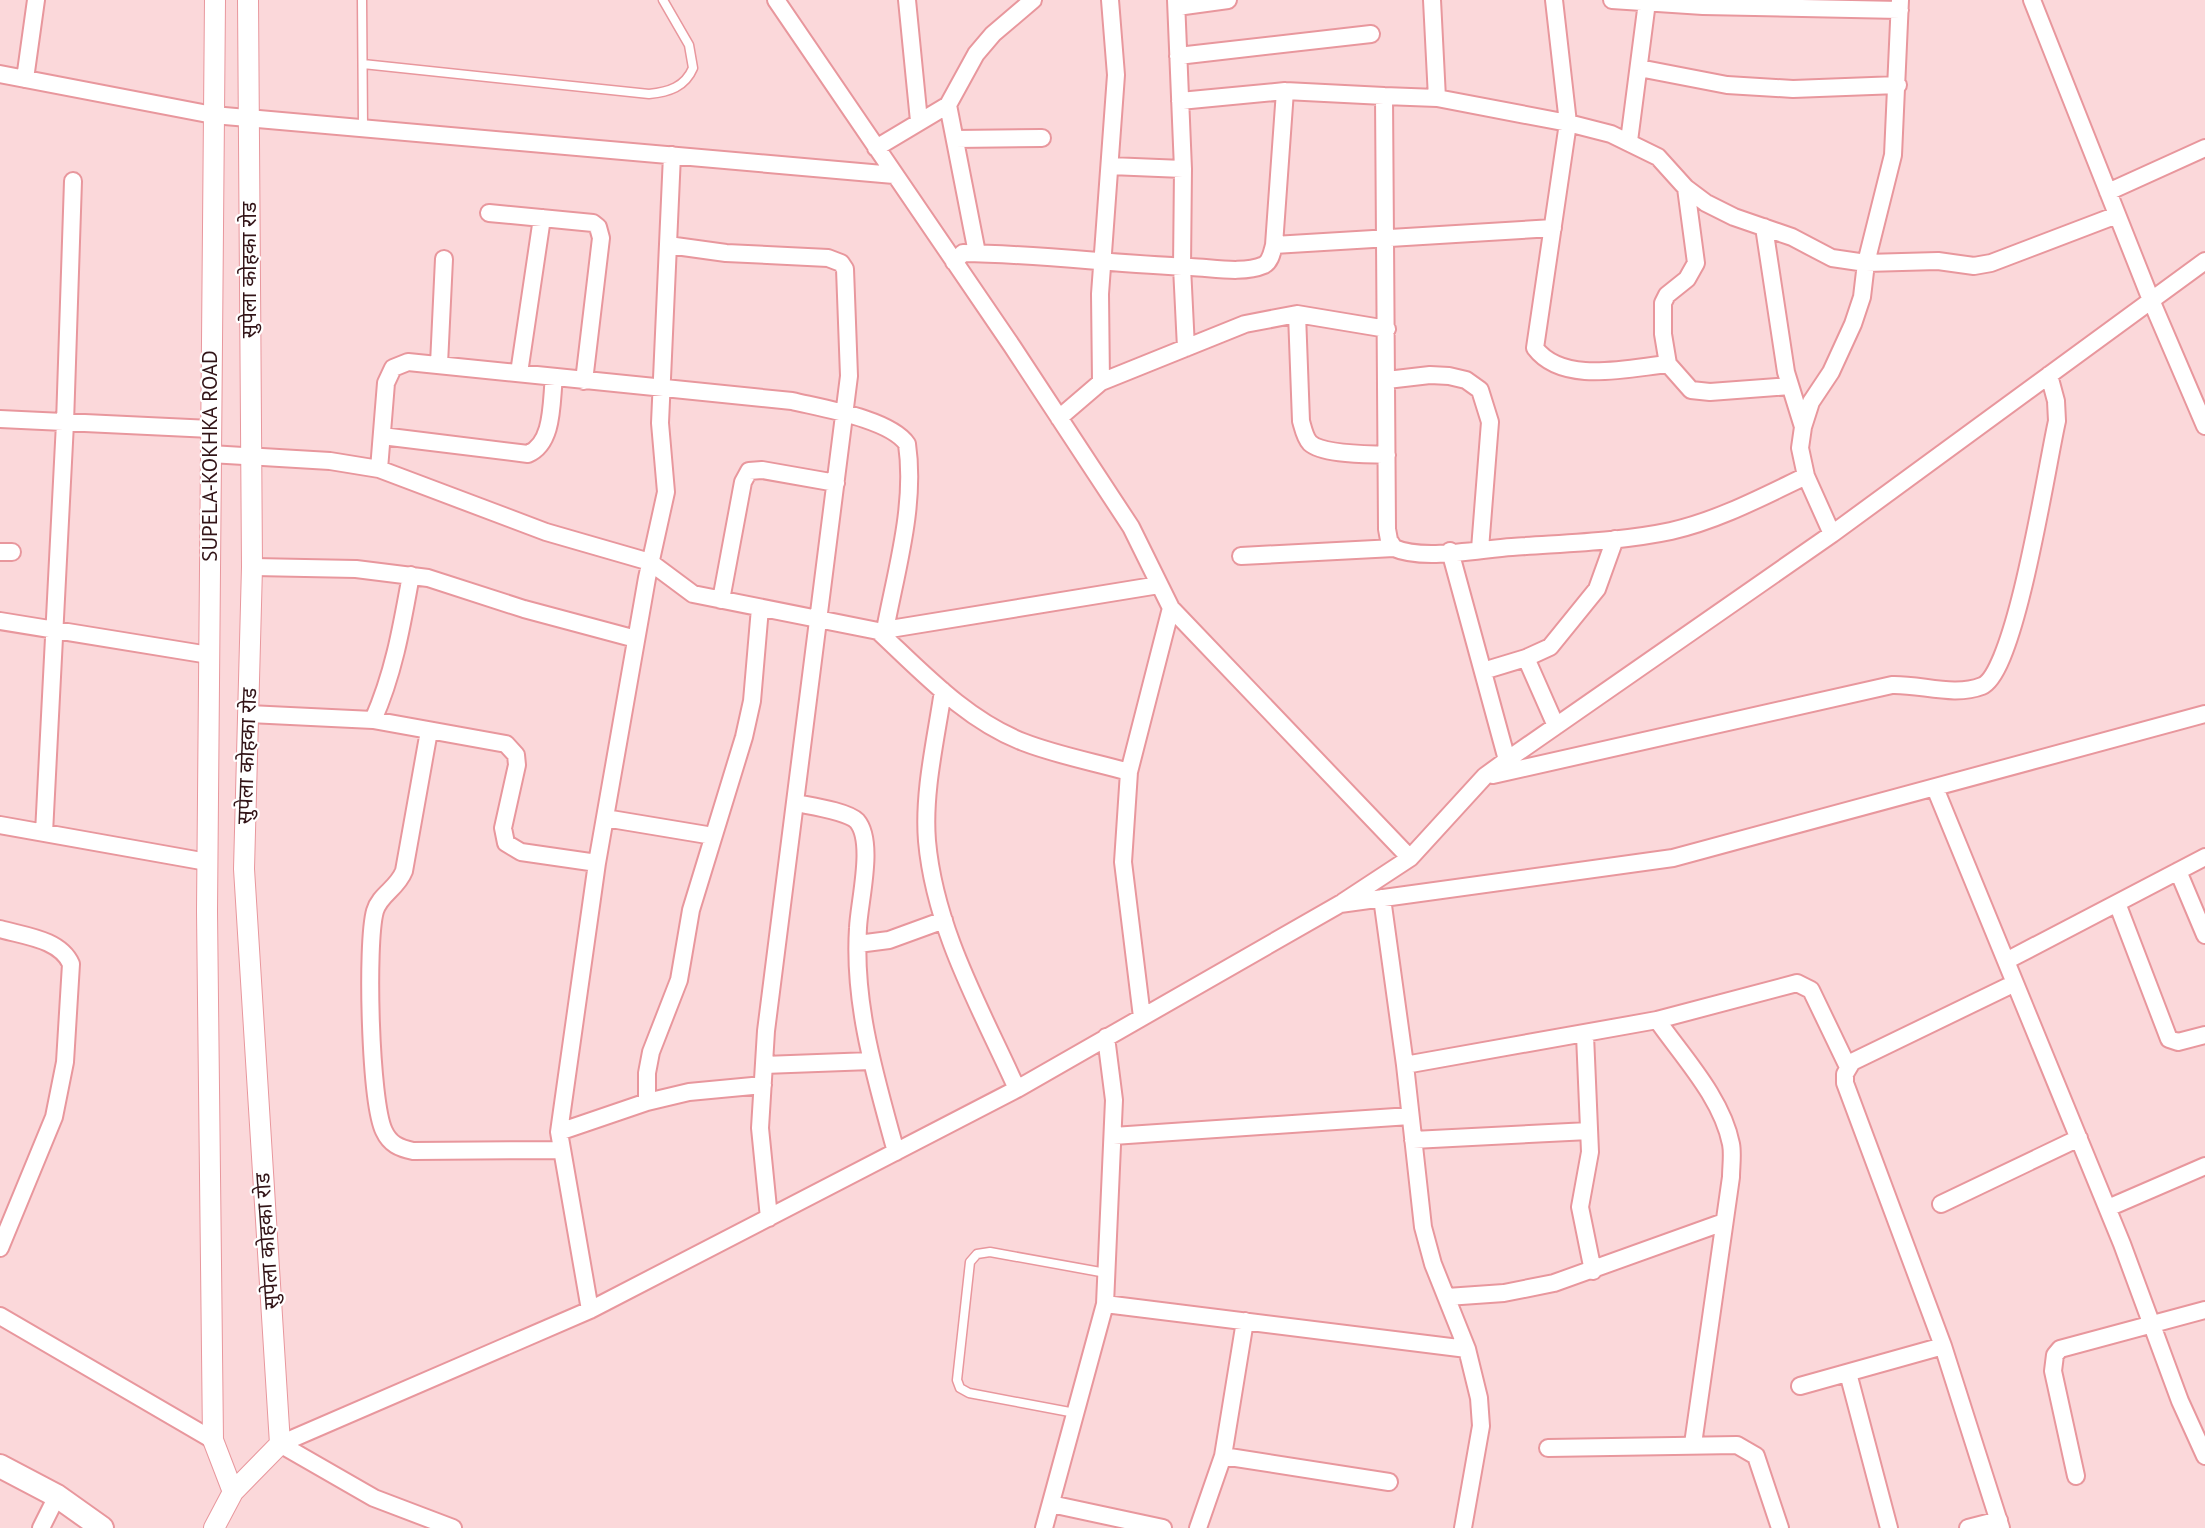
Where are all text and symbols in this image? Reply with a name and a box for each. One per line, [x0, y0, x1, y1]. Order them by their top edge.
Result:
street label: सुपेला कोहका रोड [235, 201, 262, 338]
street label: SUPELA-KOKHKA ROAD [196, 350, 223, 562]
street label: सुपेला कोहका रोड [231, 687, 262, 825]
street label: सुपेला कोहका रोड [248, 1171, 285, 1310]

